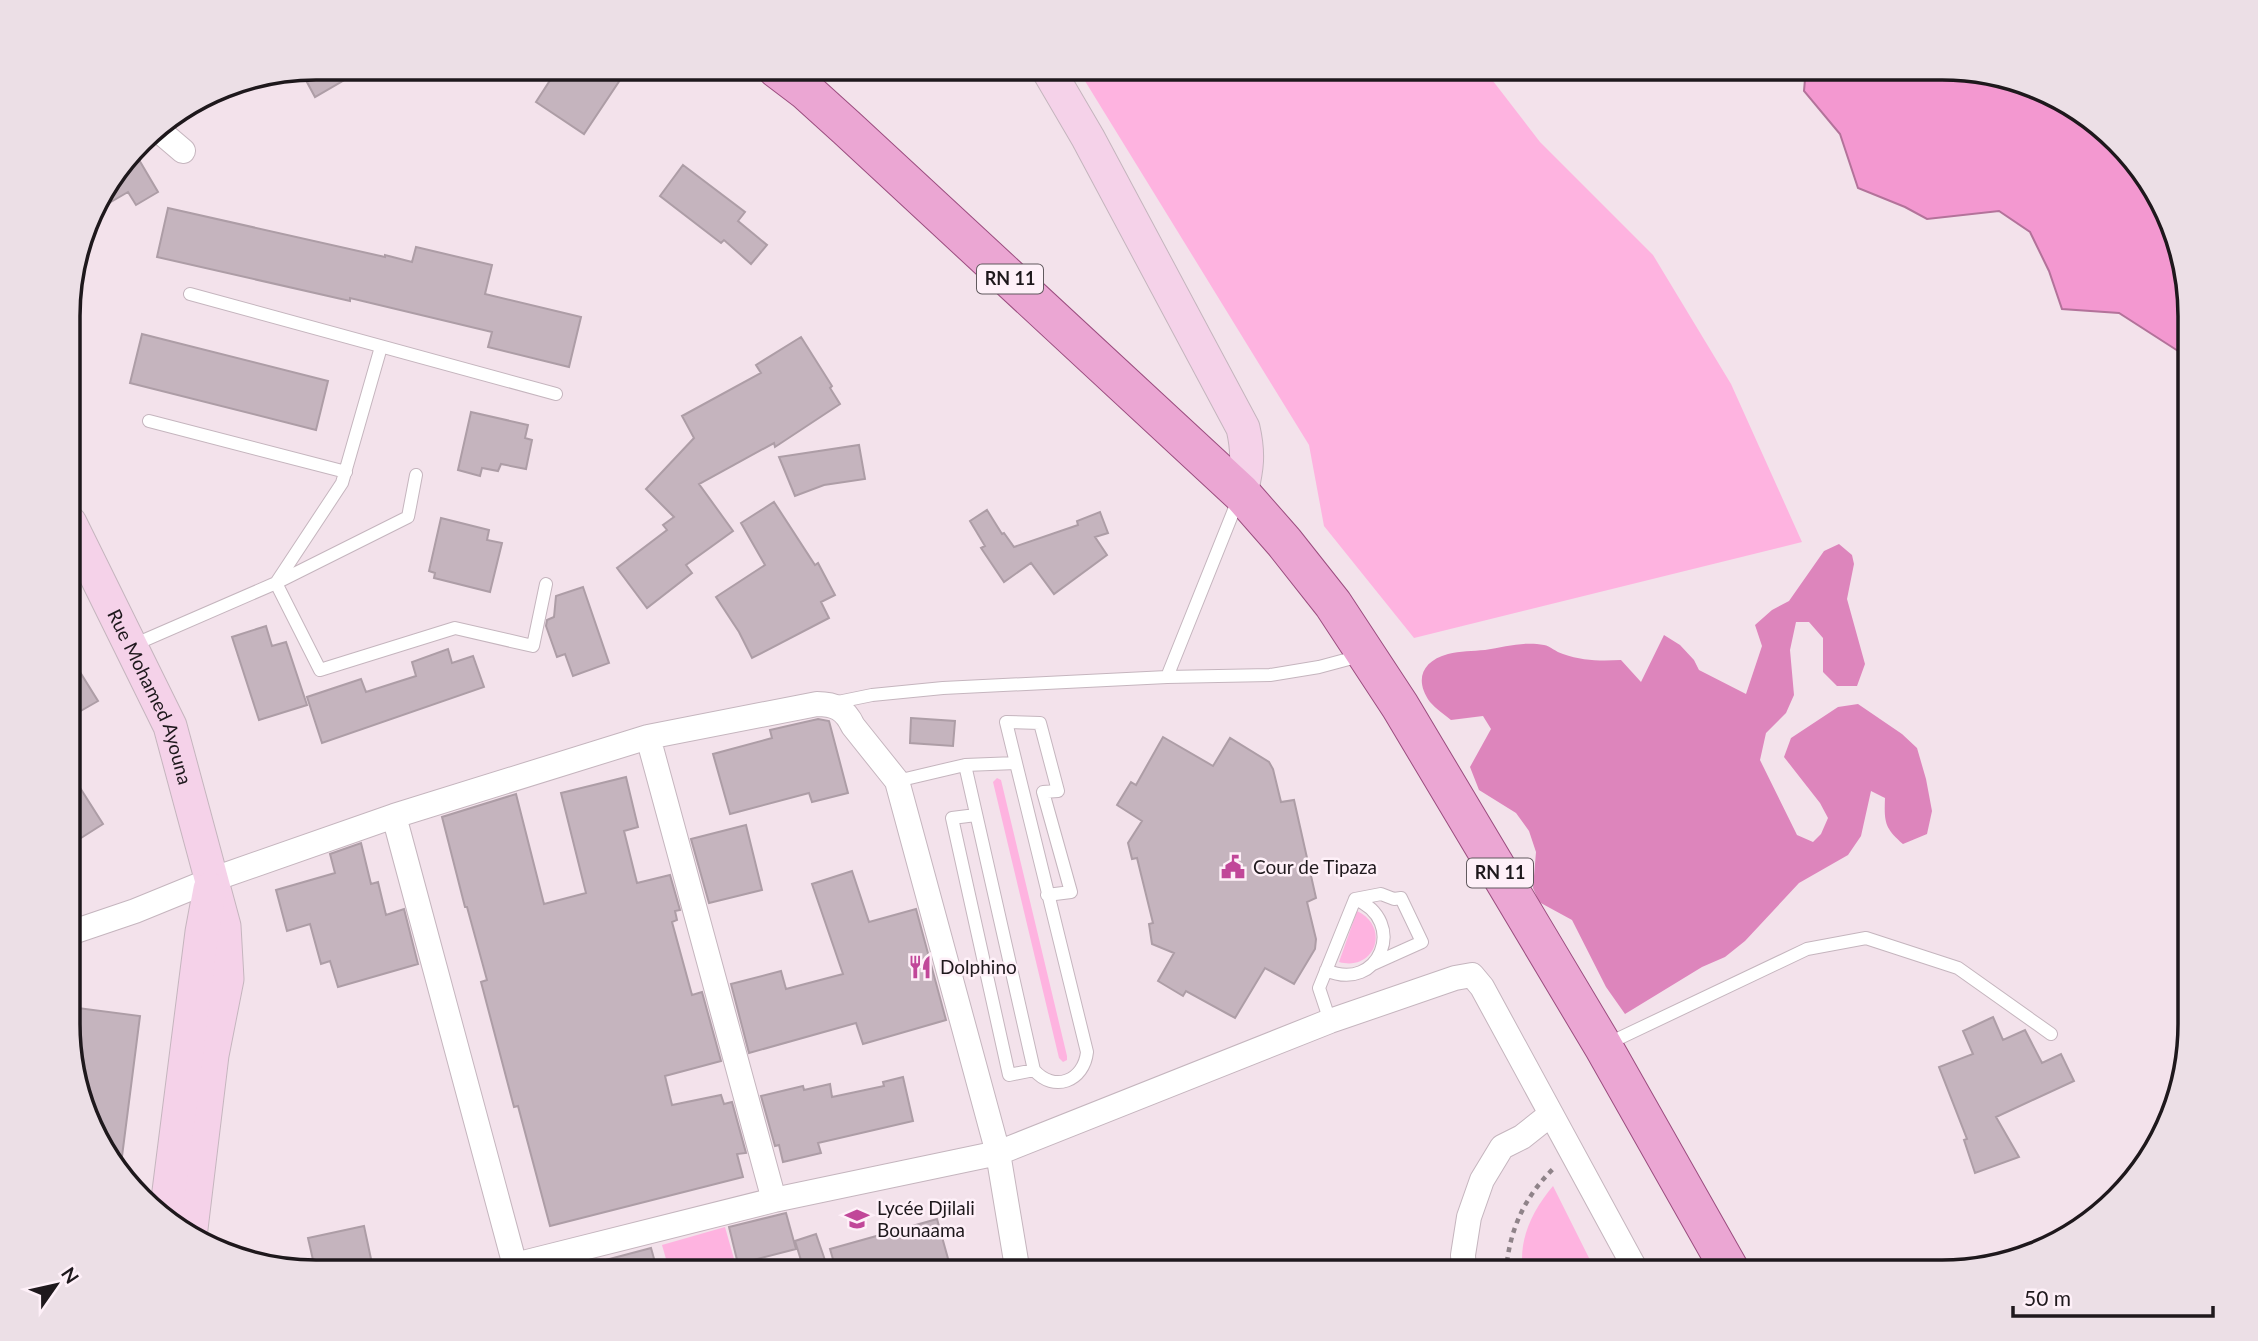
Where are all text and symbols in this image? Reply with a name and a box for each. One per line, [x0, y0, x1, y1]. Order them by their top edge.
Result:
road number: RN 11 [977, 264, 1043, 293]
street label: Rue Mohamed Ayouna [103, 605, 197, 787]
public building icon: Cour de Tipaza [1219, 853, 1247, 881]
place label: Cour de Tipaza [1253, 855, 1377, 878]
road number: RN 11 [1467, 858, 1533, 888]
restaurant icon: Dolphino [906, 953, 934, 981]
place label: Dolphino [940, 955, 1017, 978]
place label: Lycée Djilali Bounaama [877, 1196, 975, 1241]
school or university icon: Lycée Djilali Bounaama [843, 1205, 871, 1233]
north arrow [21, 1250, 91, 1320]
text: N [57, 1263, 84, 1288]
scale bar [2013, 1274, 2212, 1318]
text: 50 m [2024, 1285, 2071, 1310]

